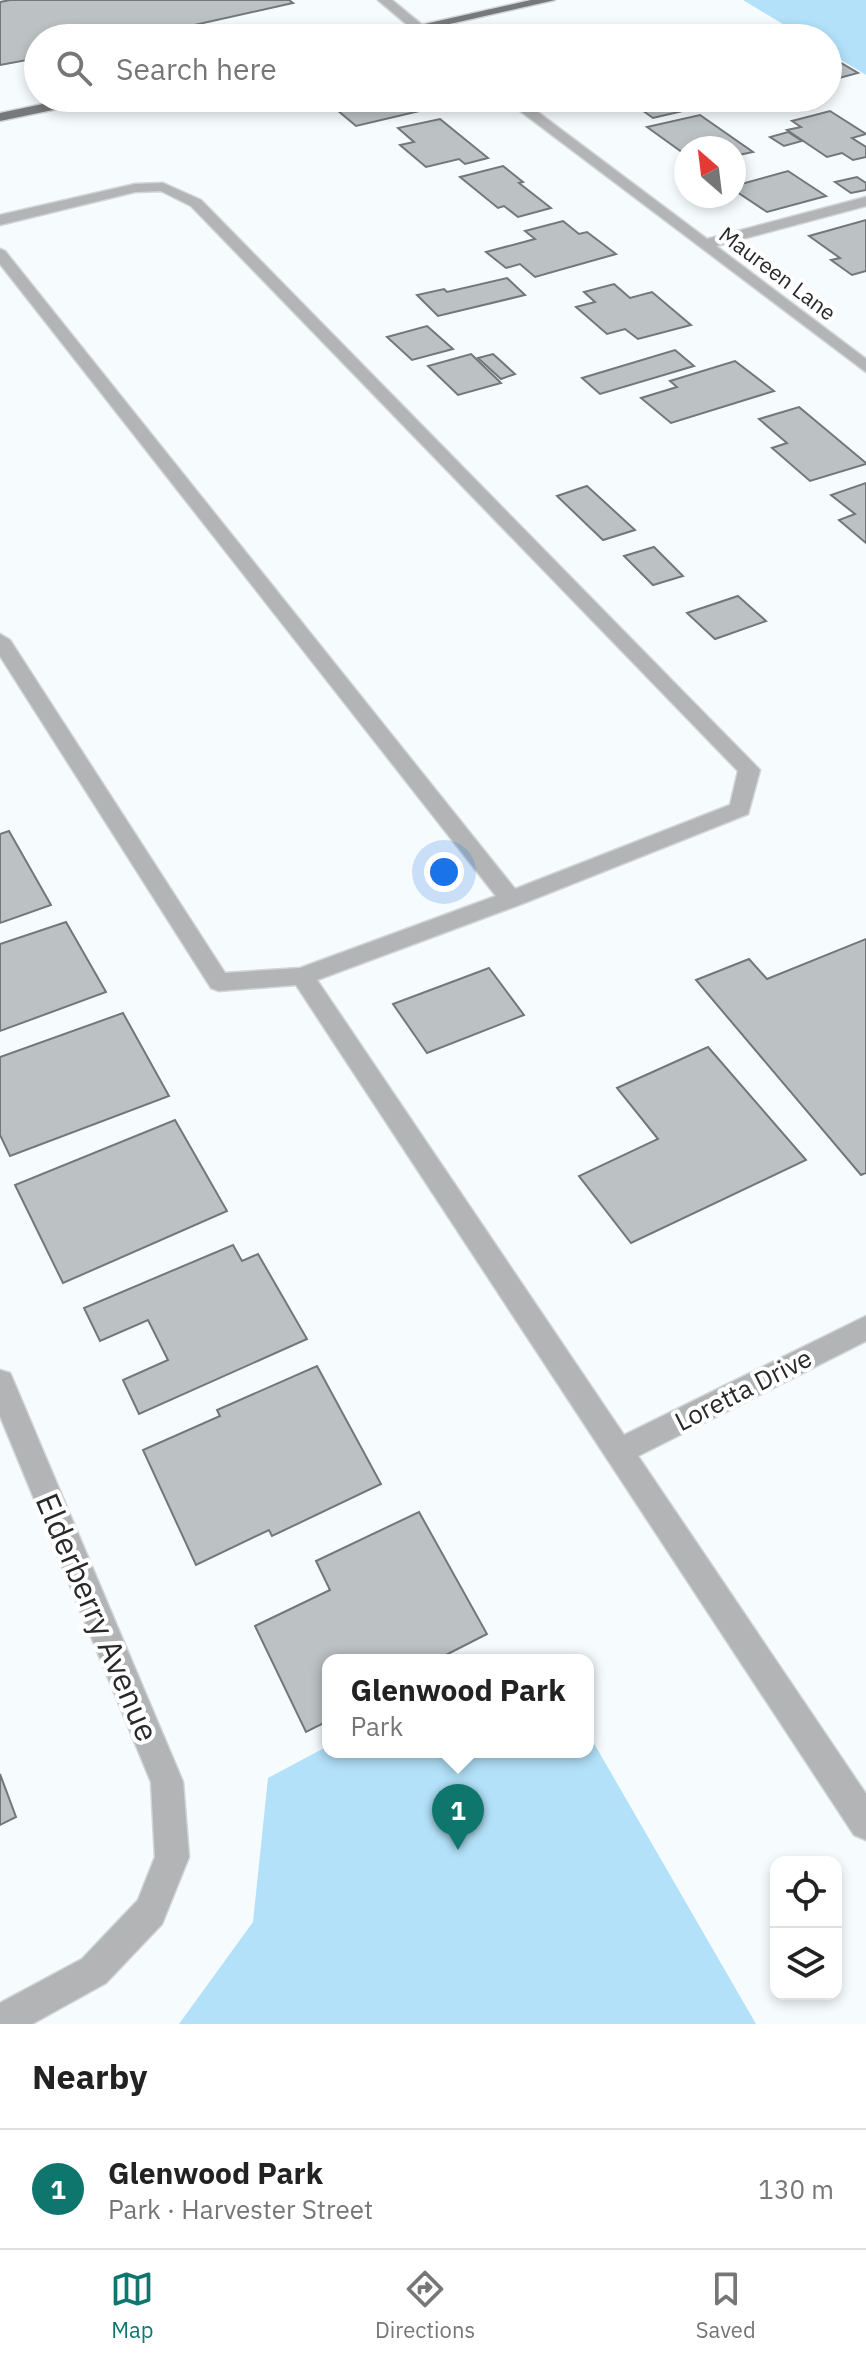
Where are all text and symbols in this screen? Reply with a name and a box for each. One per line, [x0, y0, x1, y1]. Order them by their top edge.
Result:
search box [24, 24, 842, 112]
icon: search [52, 46, 96, 90]
text: Search here [116, 49, 277, 88]
north arrow [674, 136, 746, 208]
street label: Maureen Lane [714, 220, 842, 326]
your location [424, 852, 464, 892]
street label: Loretta Drive [669, 1340, 817, 1438]
street label: Elderberry Avenue [27, 1487, 169, 1747]
popup [322, 1654, 594, 1758]
text: Glenwood Park [350, 1670, 566, 1709]
text: Park [350, 1709, 403, 1743]
pin: 1 [432, 1784, 484, 1850]
map controls [770, 1856, 842, 2000]
button: locate [770, 1856, 842, 1928]
button: layers [770, 1928, 842, 2000]
text: Nearby [32, 2054, 147, 2098]
text: Glenwood Park [108, 2153, 323, 2192]
text: 1 [50, 2172, 66, 2206]
text: 130 m [758, 2172, 834, 2206]
text: Park · Harvester Street [108, 2192, 373, 2226]
tab: Map [110, 2267, 154, 2344]
tab: Directions [375, 2267, 475, 2344]
tab: Saved [696, 2267, 756, 2344]

